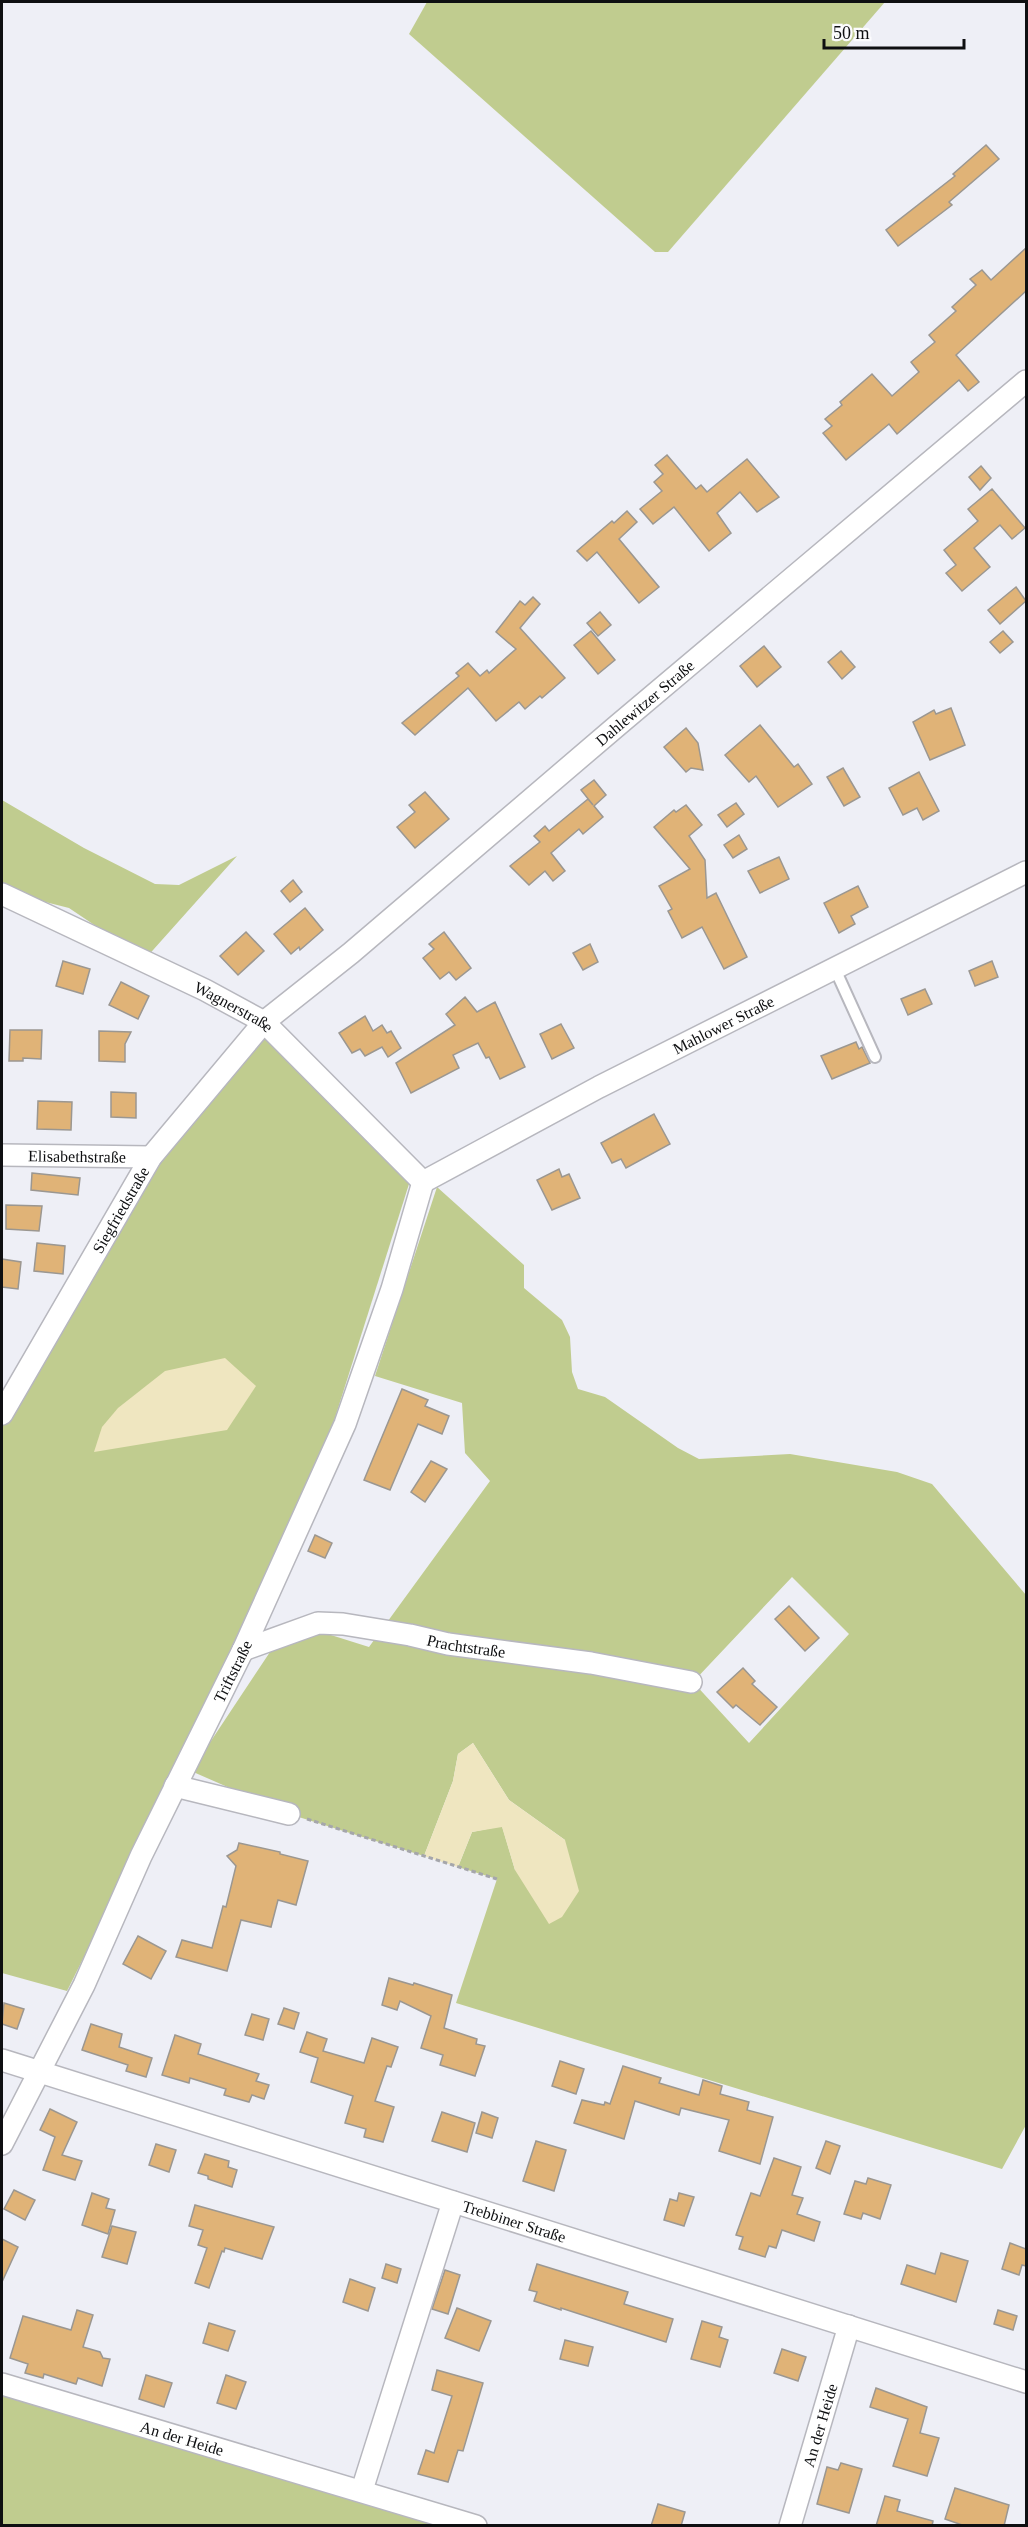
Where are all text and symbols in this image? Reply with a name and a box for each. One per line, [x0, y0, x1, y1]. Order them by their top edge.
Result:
scale bar [824, 12, 964, 50]
text: 50 m [833, 23, 870, 43]
street label: Dahlewitzer Straße [592, 657, 697, 749]
street label: Wagnerstraße [192, 978, 277, 1036]
street label: Mahlower Straße [670, 992, 777, 1057]
street label: Elisabethstraße [28, 1147, 126, 1166]
street label: Siegfriedstraße [89, 1164, 152, 1256]
street label: Prachtstraße [425, 1631, 506, 1661]
street label: Triftstraße [210, 1638, 255, 1705]
street label: Trebbiner Straße [460, 2197, 568, 2246]
street label: An der Heide [800, 2382, 841, 2469]
street label: An der Heide [138, 2418, 226, 2459]

